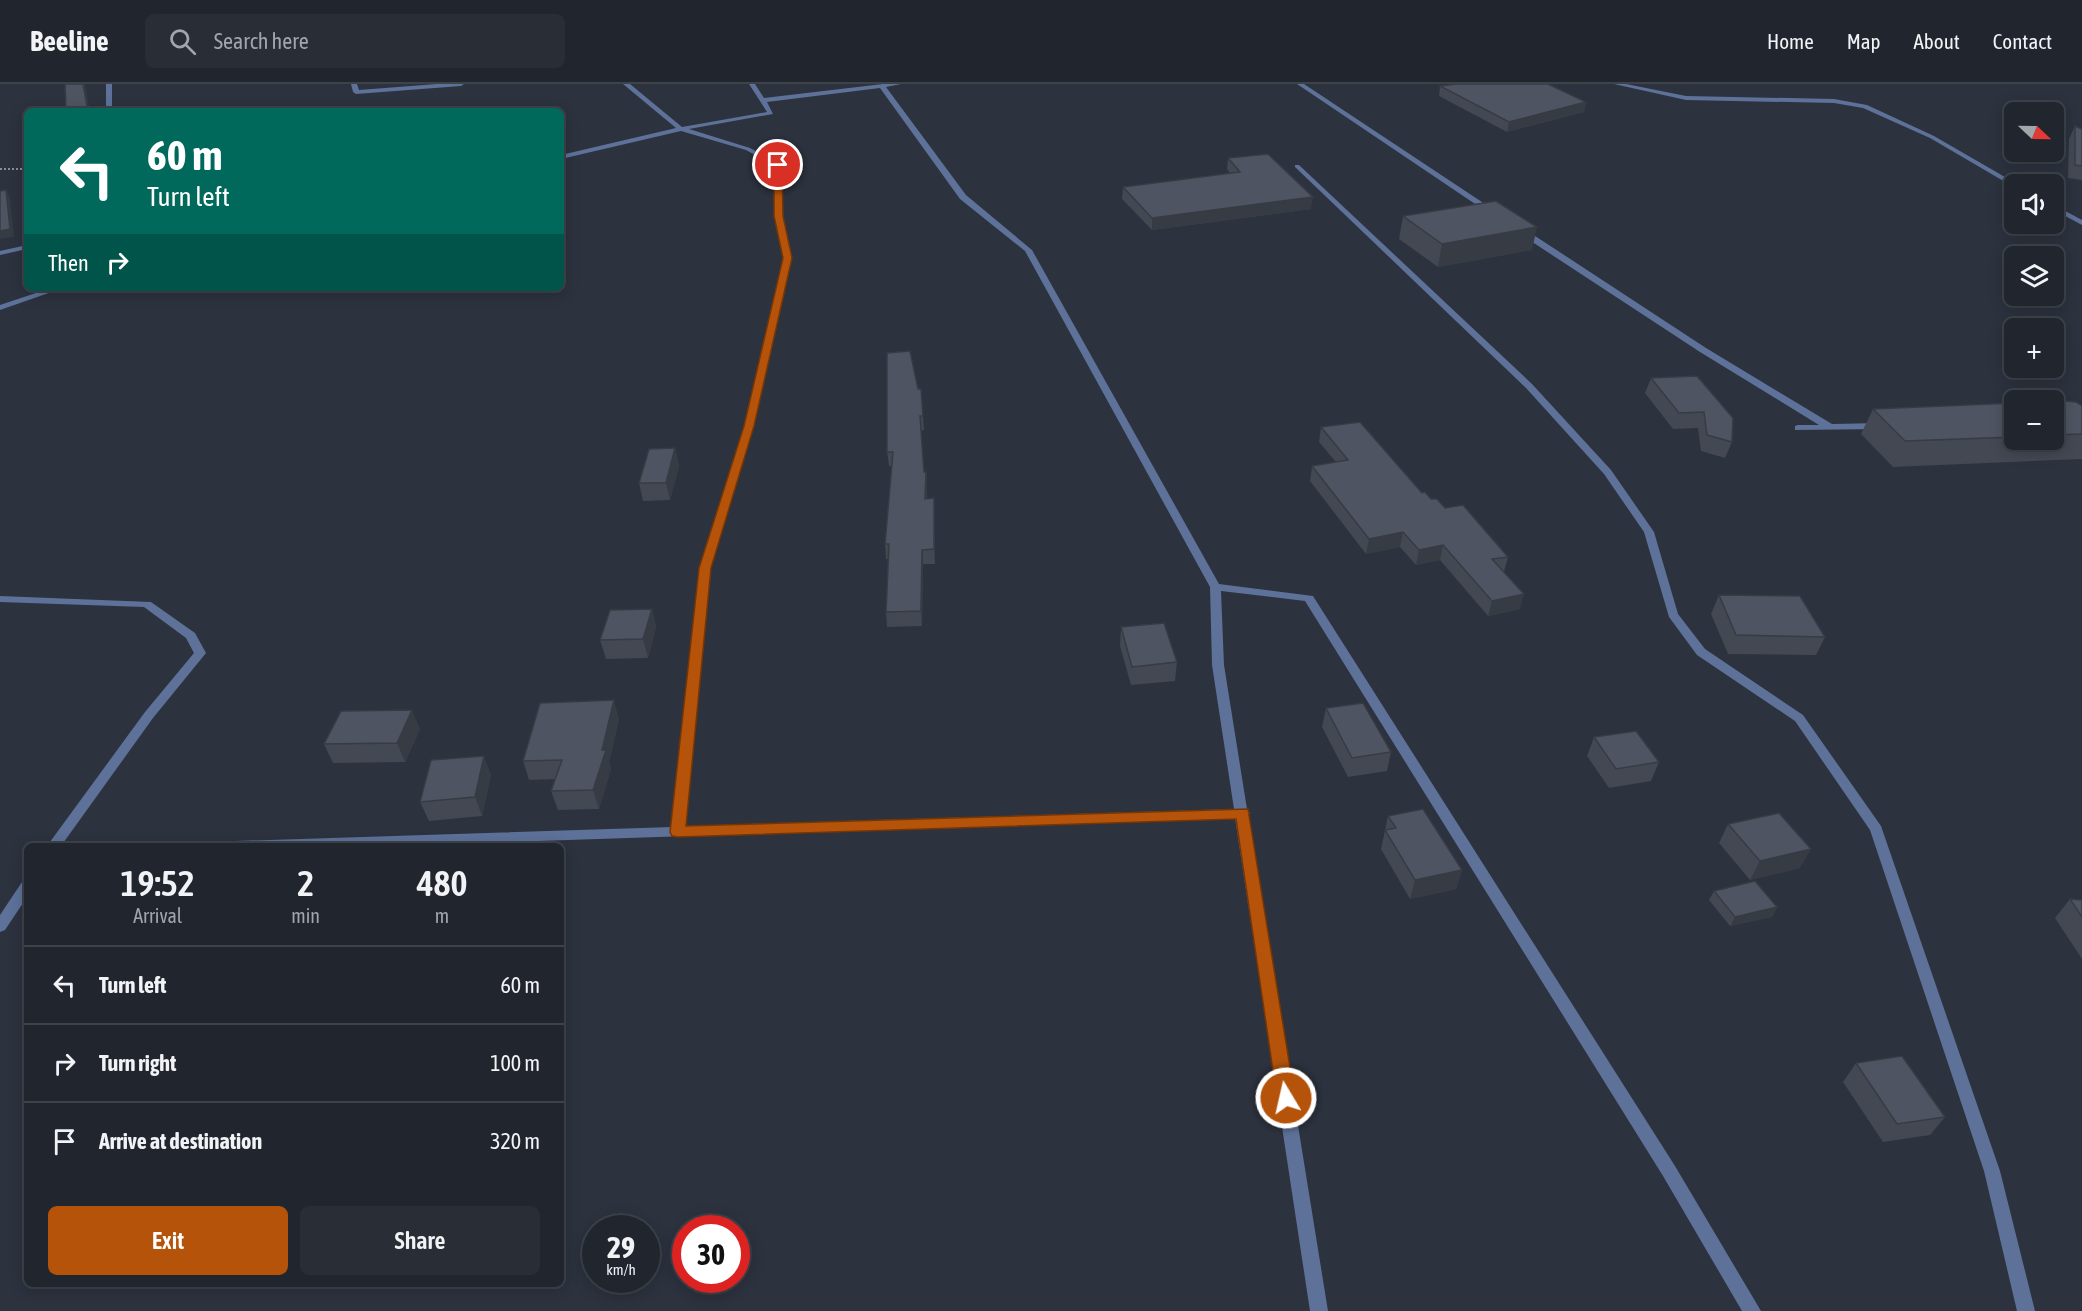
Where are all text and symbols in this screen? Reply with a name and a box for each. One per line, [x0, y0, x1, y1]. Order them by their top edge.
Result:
search box [145, 14, 565, 68]
text: Beeline [30, 25, 109, 57]
icon: search [166, 25, 199, 58]
text: Search here [214, 28, 309, 54]
text: Home [1767, 29, 1814, 53]
text: Map [1847, 29, 1881, 53]
text: About [1914, 29, 1960, 53]
text: Contact [1993, 29, 2052, 53]
north arrow [2004, 102, 2064, 162]
map controls [2004, 102, 2064, 450]
text: 60 m [147, 131, 222, 179]
icon: left [48, 132, 126, 210]
pin [752, 139, 803, 190]
icon: arrive [761, 148, 794, 181]
button: sound [2004, 174, 2064, 234]
text: Turn left [147, 181, 230, 212]
icon: right [101, 246, 134, 279]
button: layers [2004, 246, 2064, 306]
text: Then [48, 250, 89, 276]
button: + [2004, 318, 2064, 378]
button: − [2004, 390, 2064, 450]
text: 19:52 [121, 862, 195, 904]
text: 2 [297, 862, 314, 904]
text: 480 [417, 862, 467, 904]
text: Arrival [133, 904, 182, 927]
text: min [291, 904, 320, 927]
text: m [435, 904, 449, 927]
icon: left [48, 969, 81, 1002]
text: Turn left [99, 972, 166, 998]
text: 60 m [500, 972, 540, 998]
icon: right [48, 1047, 81, 1080]
text: Turn right [99, 1050, 176, 1076]
text: 100 m [490, 1050, 540, 1076]
position arrow [1254, 1066, 1318, 1130]
icon: arrive [48, 1125, 81, 1158]
text: Arrive at destination [99, 1128, 262, 1154]
text: 320 m [490, 1128, 540, 1154]
button: Exit [48, 1206, 288, 1275]
button: Share [300, 1206, 540, 1275]
speed limit sign: 30 [672, 1215, 750, 1293]
text: 29 [607, 1230, 635, 1264]
text: km/h [606, 1261, 636, 1278]

